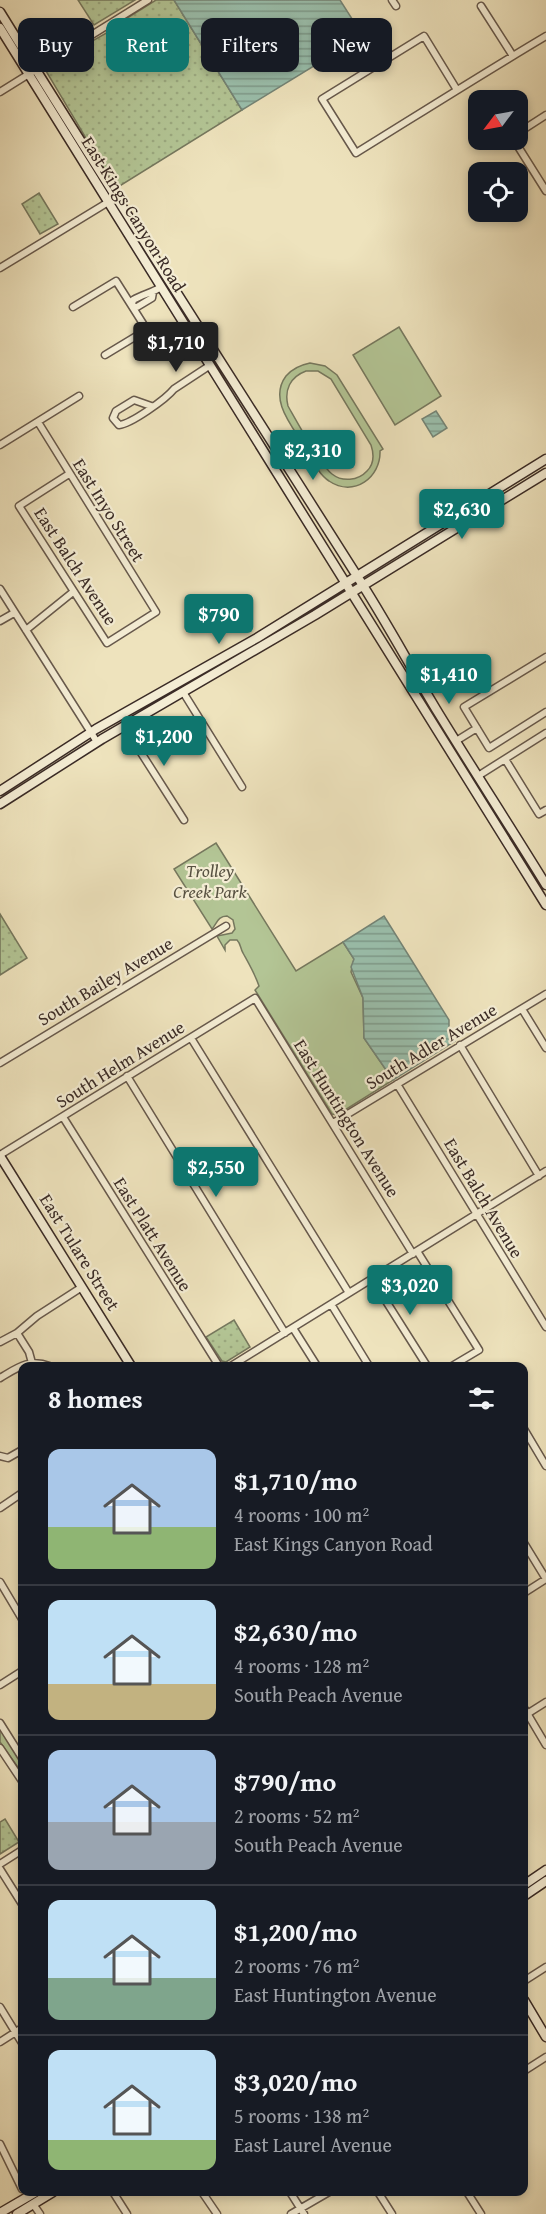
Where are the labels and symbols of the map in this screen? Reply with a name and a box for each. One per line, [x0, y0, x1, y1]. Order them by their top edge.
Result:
north arrow [468, 90, 528, 150]
street label: East Kings Canyon Road [75, 131, 193, 297]
pin: $1,710 [127, 322, 225, 373]
pin: $2,310 [264, 430, 362, 481]
street label: East Inyo Street [66, 453, 152, 568]
pin: $2,630 [413, 489, 511, 540]
street label: East Balch Avenue [28, 502, 124, 630]
pin: $790 [183, 594, 255, 645]
pin: $1,410 [400, 654, 498, 705]
pin: $1,200 [115, 716, 213, 767]
park label: Trolley Creek Park [173, 857, 248, 905]
street label: South Bailey Avenue [32, 930, 178, 1032]
street label: South Adler Avenue [360, 996, 502, 1096]
street label: South Helm Avenue [50, 1013, 190, 1115]
street label: East Huntington Avenue [287, 1034, 407, 1202]
street label: East Balch Avenue [437, 1133, 531, 1263]
pin: $2,550 [167, 1147, 265, 1198]
street label: East Platt Avenue [107, 1172, 199, 1296]
street label: East Tulare Street [33, 1188, 127, 1316]
pin: $3,020 [361, 1265, 459, 1316]

